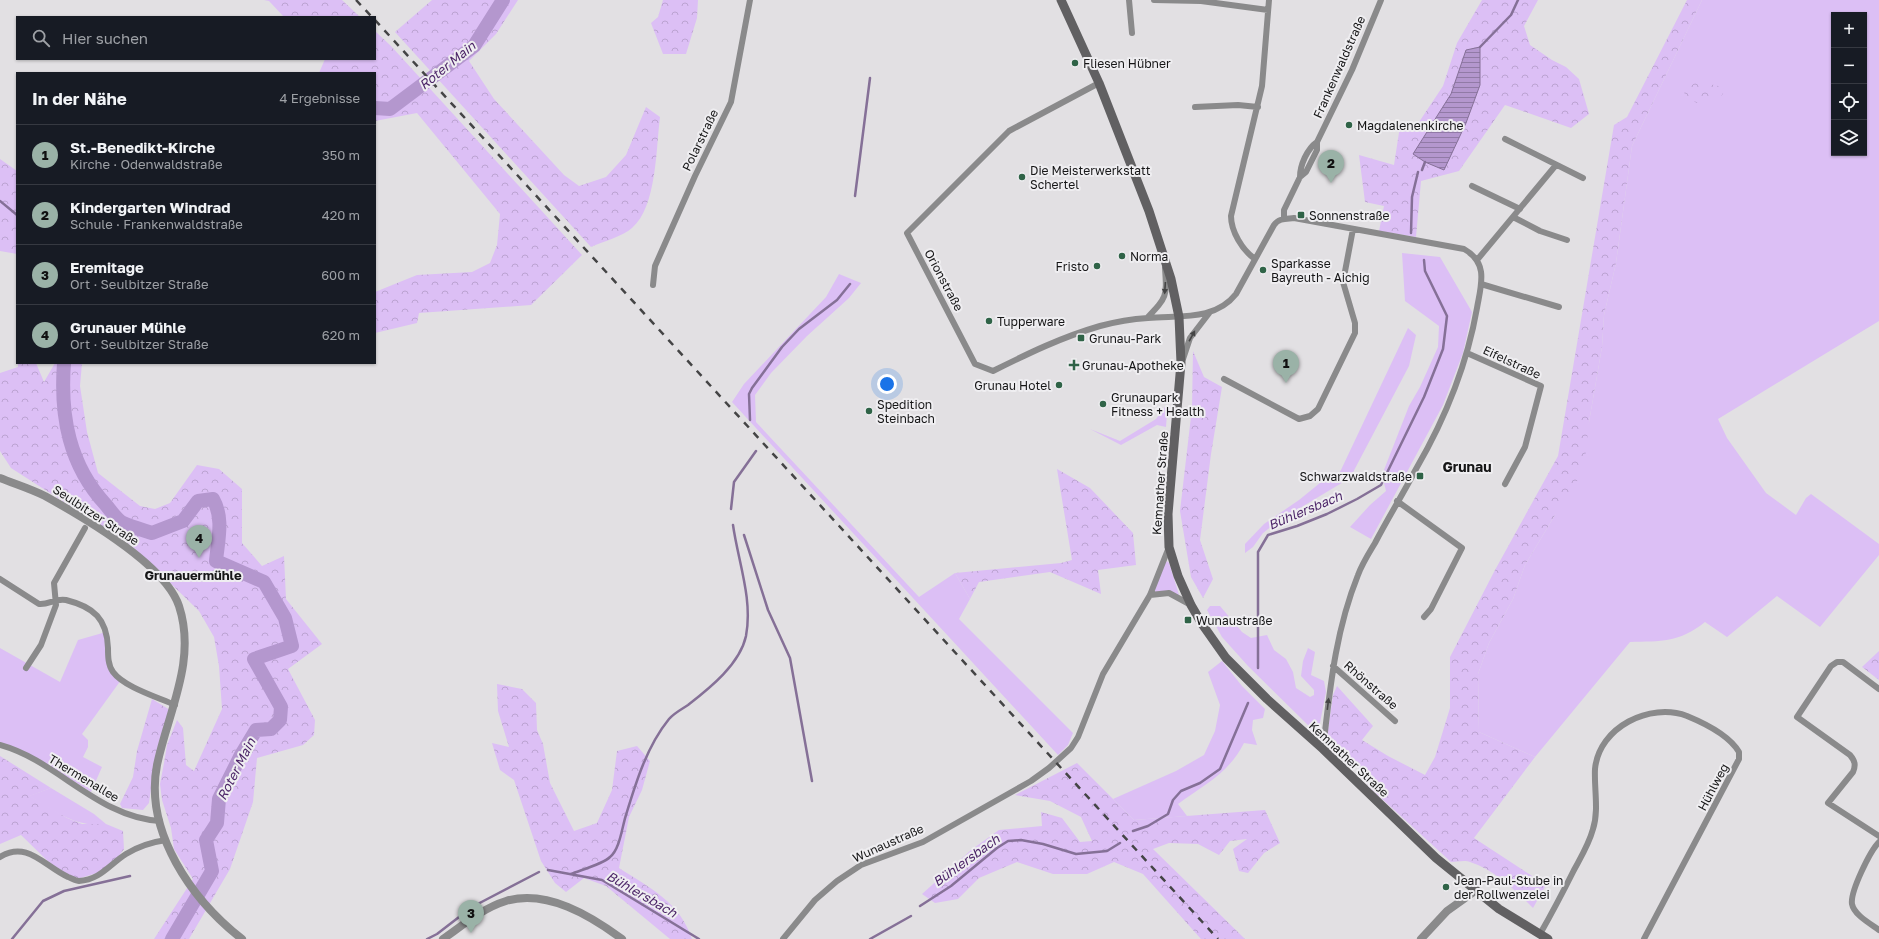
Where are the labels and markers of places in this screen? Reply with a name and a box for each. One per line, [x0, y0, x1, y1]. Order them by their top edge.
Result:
place label: Fliesen Hübner [1083, 56, 1171, 71]
marker: Fliesen Hübner [1070, 58, 1080, 68]
place label: Magdalenenkirche [1357, 118, 1464, 133]
marker: Magdalenenkirche [1344, 120, 1354, 130]
pin: 2 [1318, 150, 1344, 183]
place label: Die Meisterwerkstatt Schertel [1030, 163, 1151, 192]
marker: Die Meisterwerkstatt Schertel [1017, 172, 1027, 182]
place label: Sonnenstraße [1309, 208, 1389, 223]
marker: Sonnenstraße [1296, 210, 1306, 220]
place label: Norma [1130, 249, 1168, 264]
marker: Norma [1117, 251, 1127, 261]
place label: Sparkasse Bayreuth - Aichig [1271, 256, 1370, 285]
place label: Fristo [1056, 259, 1089, 274]
marker: Fristo [1092, 261, 1102, 271]
marker: Sparkasse Bayreuth - Aichig [1258, 265, 1268, 275]
place label: Tupperware [997, 314, 1065, 329]
marker: Tupperware [984, 316, 994, 326]
place label: Grunau-Park [1089, 331, 1162, 346]
marker: Grunau-Park [1076, 333, 1086, 343]
pin: 1 [1273, 350, 1299, 383]
place label: Grunau-Apotheke [1082, 358, 1184, 373]
marker: Grunau-Apotheke [1069, 360, 1079, 370]
place label: Grunau Hotel [974, 378, 1051, 393]
marker: Grunau Hotel [1054, 380, 1064, 390]
place label: Grunaupark Fitness + Health [1111, 390, 1204, 419]
place label: Spedition Steinbach [877, 397, 935, 426]
marker: Grunaupark Fitness + Health [1098, 399, 1108, 409]
marker: Spedition Steinbach [864, 406, 874, 416]
place label: Schwarzwaldstraße [1299, 469, 1412, 484]
marker: Schwarzwaldstraße [1415, 471, 1425, 481]
pin: 4 [186, 525, 212, 558]
place label: Wunaustraße [1196, 613, 1272, 628]
marker: Wunaustraße [1183, 615, 1193, 625]
place label: Jean-Paul-Stube in der Rollwenzelei [1454, 873, 1563, 902]
marker: Jean-Paul-Stube in der Rollwenzelei [1441, 882, 1451, 892]
pin: 3 [458, 900, 484, 933]

